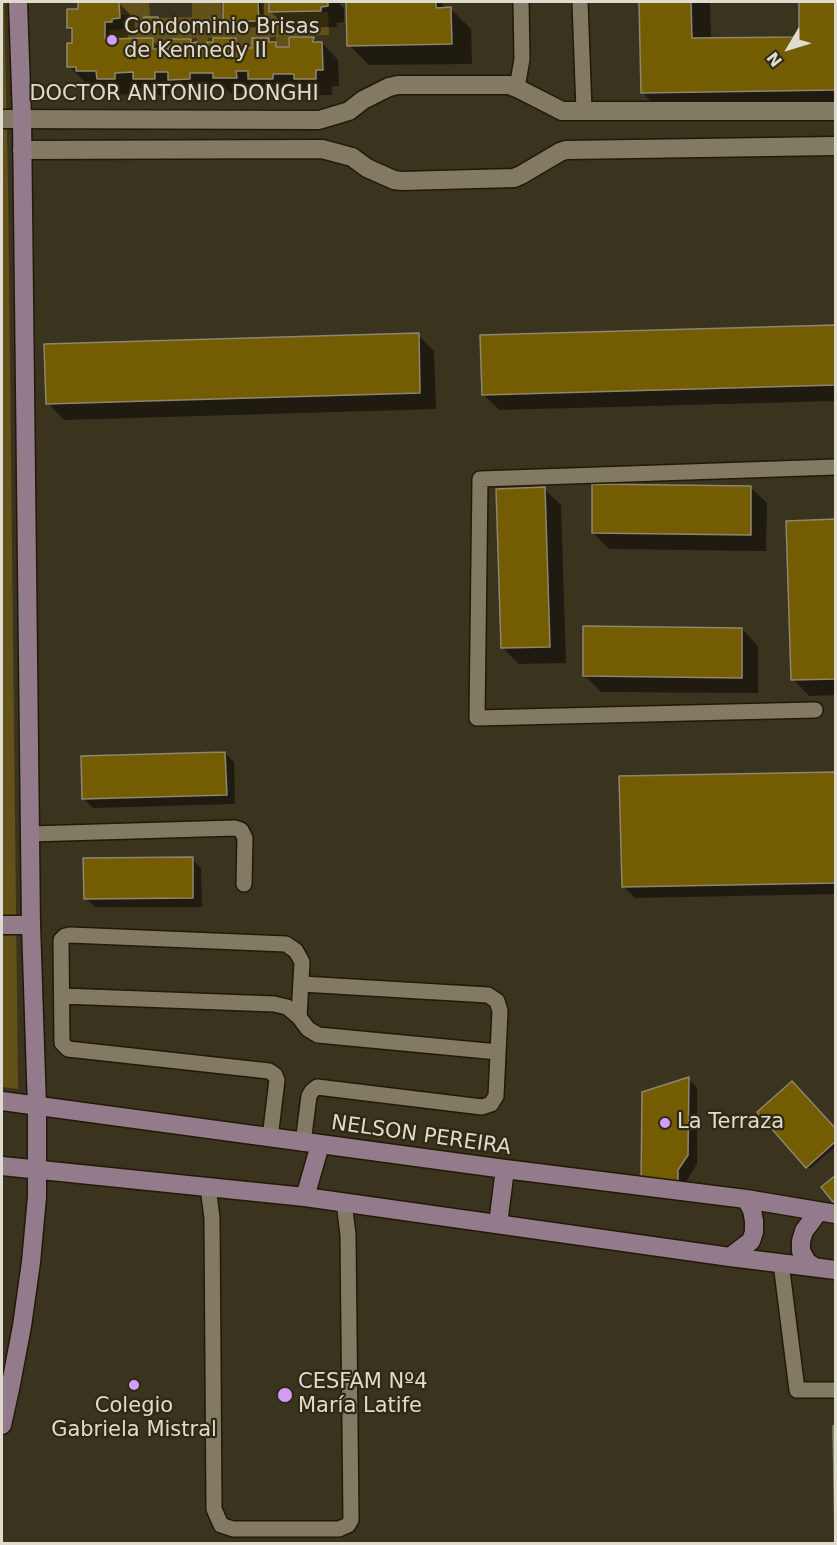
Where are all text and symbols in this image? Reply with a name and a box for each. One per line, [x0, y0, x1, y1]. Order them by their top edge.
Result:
place label: Condominio Brisas de Kennedy II [124, 15, 320, 65]
north arrow [759, 18, 819, 78]
marker: Condominio Brisas de Kennedy II [105, 33, 119, 47]
text: N [763, 48, 786, 71]
street label: DOCTOR ANTONIO DONGHI [29, 82, 319, 108]
place label: La Terraza [677, 1110, 784, 1136]
street label: NELSON PEREIRA [330, 1111, 512, 1161]
marker: La Terraza [658, 1116, 672, 1130]
place label: CESFAM Nº4 María Latife [298, 1370, 428, 1420]
marker: Colegio Gabriela Mistral [127, 1378, 141, 1392]
marker: CESFAM Nº4 María Latife [276, 1386, 294, 1404]
place label: Colegio Gabriela Mistral [51, 1394, 217, 1444]

